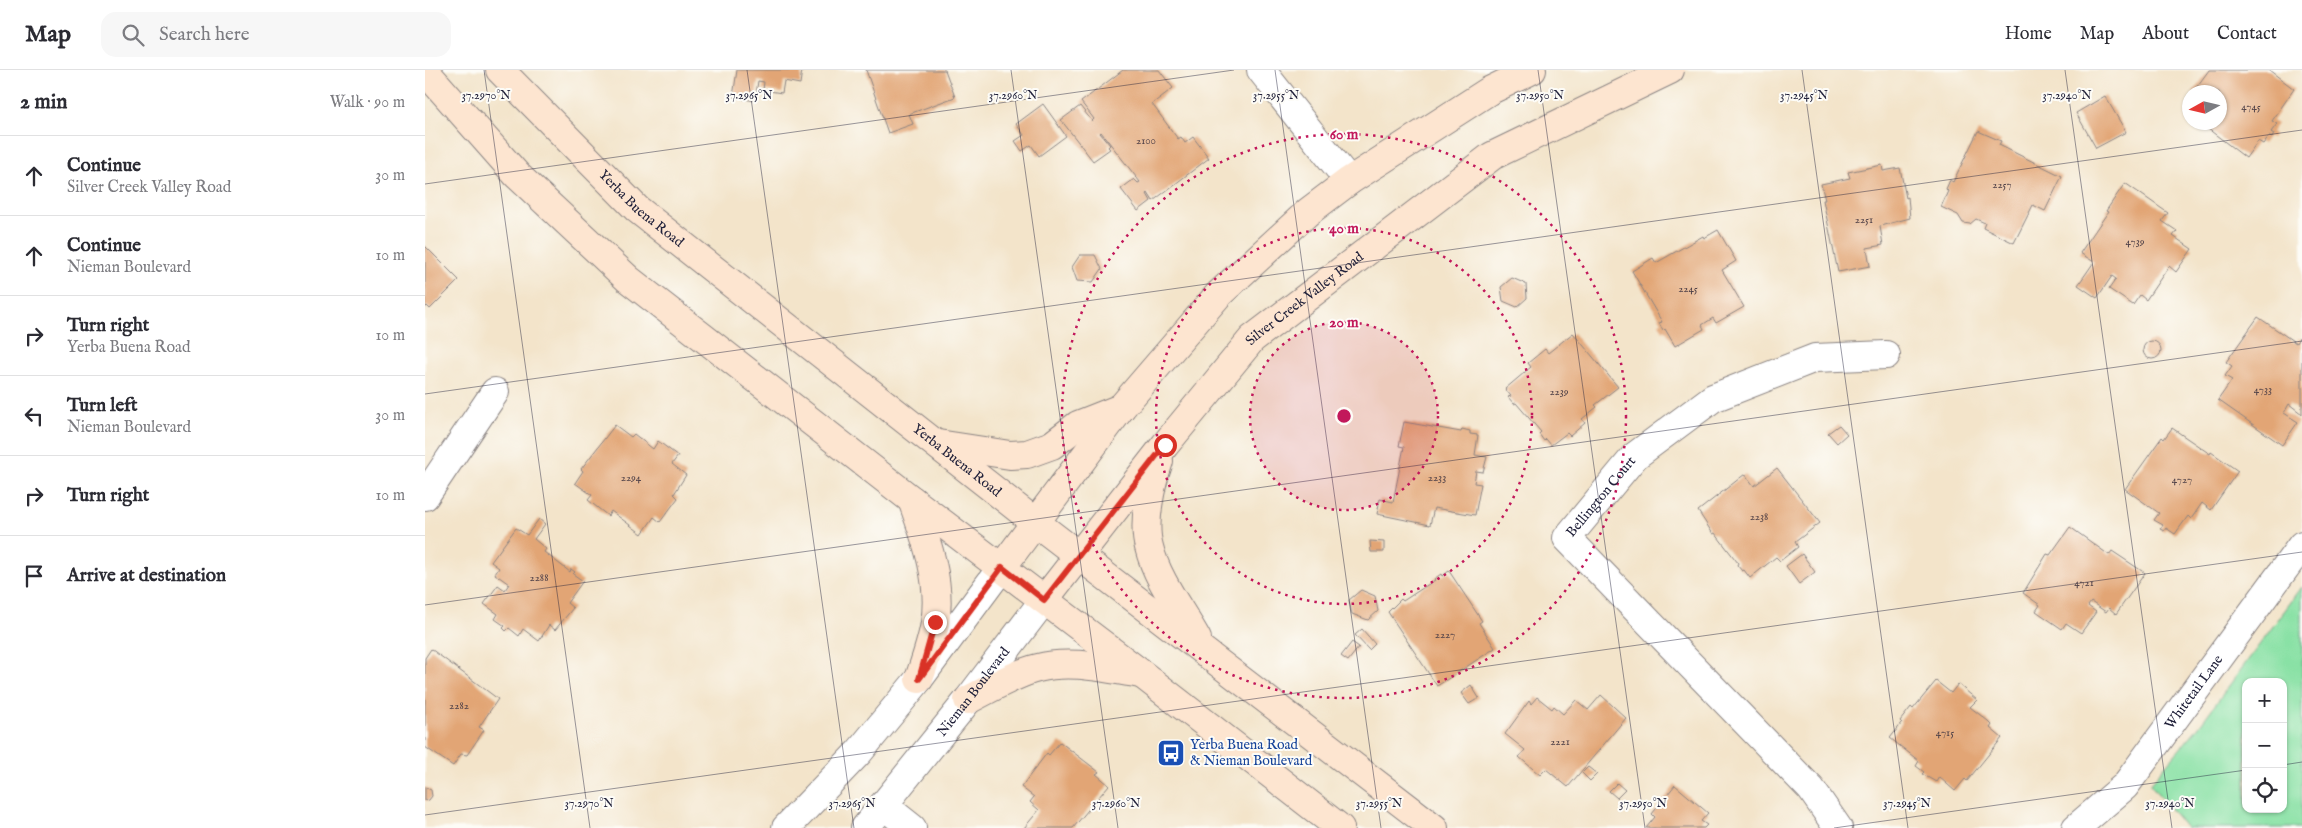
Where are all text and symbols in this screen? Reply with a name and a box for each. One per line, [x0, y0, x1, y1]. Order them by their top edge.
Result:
search box [101, 12, 451, 57]
text: Map [25, 19, 71, 50]
icon: search [119, 21, 147, 49]
text: Search here [159, 23, 250, 47]
text: Home [2005, 23, 2052, 46]
text: Map [2080, 23, 2114, 46]
text: About [2142, 23, 2189, 46]
text: Contact [2217, 23, 2277, 46]
north arrow [2182, 85, 2227, 130]
text: 37.2970°N [461, 88, 511, 103]
text: 37.2965°N [725, 88, 773, 103]
text: 37.2960°N [989, 88, 1038, 103]
text: 37.2955°N [1253, 88, 1300, 103]
text: 37.2950°N [1516, 88, 1565, 103]
text: 37.2945°N [1780, 88, 1829, 103]
text: 37.2940°N [2042, 88, 2092, 103]
text: 2 min [20, 89, 67, 116]
text: Walk · 90 m [330, 93, 405, 113]
house number: 4745 [2241, 100, 2261, 114]
text: 60 m [1330, 125, 1359, 144]
house number: 2100 [1136, 134, 1156, 148]
text: Continue [67, 154, 141, 178]
icon: ahead [20, 162, 48, 190]
text: 30 m [375, 166, 405, 186]
street label: Yerba Buena Road [595, 166, 688, 252]
text: Silver Creek Valley Road [67, 178, 231, 198]
house number: 2257 [1992, 178, 2012, 192]
house number: 2251 [1855, 213, 1873, 227]
text: 40 m [1329, 219, 1359, 238]
text: Continue [67, 234, 141, 258]
house number: 4739 [2125, 235, 2145, 249]
icon: ahead [20, 242, 48, 270]
text: 10 m [375, 246, 405, 266]
street label: Silver Creek Valley Road [1241, 248, 1368, 349]
text: Nieman Boulevard [67, 258, 191, 278]
house number: 2245 [1678, 282, 1698, 296]
text: 20 m [1329, 313, 1359, 332]
text: Turn right [67, 314, 149, 338]
icon: right [20, 322, 48, 350]
text: 10 m [375, 326, 405, 346]
text: Yerba Buena Road [67, 338, 190, 358]
house number: 4733 [2254, 383, 2272, 397]
house number: 2239 [1549, 385, 1569, 399]
text: Turn left [67, 394, 138, 418]
icon: left [20, 402, 48, 430]
text: 30 m [375, 406, 405, 426]
centre of rings [1335, 407, 1353, 425]
text: Nieman Boulevard [67, 418, 191, 438]
street label: Yerba Buena Road [909, 420, 1005, 501]
route start [1154, 434, 1177, 457]
street label: Bellington Court [1562, 453, 1640, 541]
house number: 2294 [621, 471, 642, 485]
house number: 2233 [1428, 471, 1446, 485]
house number: 4727 [2172, 473, 2192, 487]
icon: right [20, 482, 48, 510]
text: Turn right [67, 484, 149, 508]
text: 10 m [375, 486, 405, 506]
house number: 2238 [1750, 510, 1768, 524]
icon: arrive [20, 562, 48, 590]
text: Arrive at destination [67, 564, 226, 588]
house number: 2288 [530, 571, 548, 585]
house number: 4721 [2074, 576, 2094, 590]
route end [924, 611, 947, 634]
house number: 2227 [1435, 628, 1455, 642]
street label: Nieman Boulevard [933, 643, 1014, 740]
street label: Whitetail Lane [2161, 651, 2228, 733]
map controls [2242, 678, 2287, 813]
button: + [2242, 678, 2287, 723]
house number: 2282 [449, 699, 469, 713]
button: − [2242, 723, 2287, 768]
house number: 4715 [1936, 726, 1954, 740]
house number: 2221 [1550, 735, 1570, 749]
place label: Yerba Buena Road & Nieman Boulevard [1190, 736, 1313, 770]
bus stop icon: Yerba Buena Road & Nieman Boulevard [1156, 738, 1186, 768]
button: locate [2242, 768, 2287, 813]
text: 37.2970°N [564, 796, 614, 811]
text: 37.2965°N [828, 796, 876, 811]
text: 37.2960°N [1092, 796, 1141, 811]
text: 37.2955°N [1356, 796, 1403, 811]
text: 37.2950°N [1619, 796, 1668, 811]
text: 37.2945°N [1883, 796, 1932, 811]
text: 37.2940°N [2145, 796, 2195, 811]

